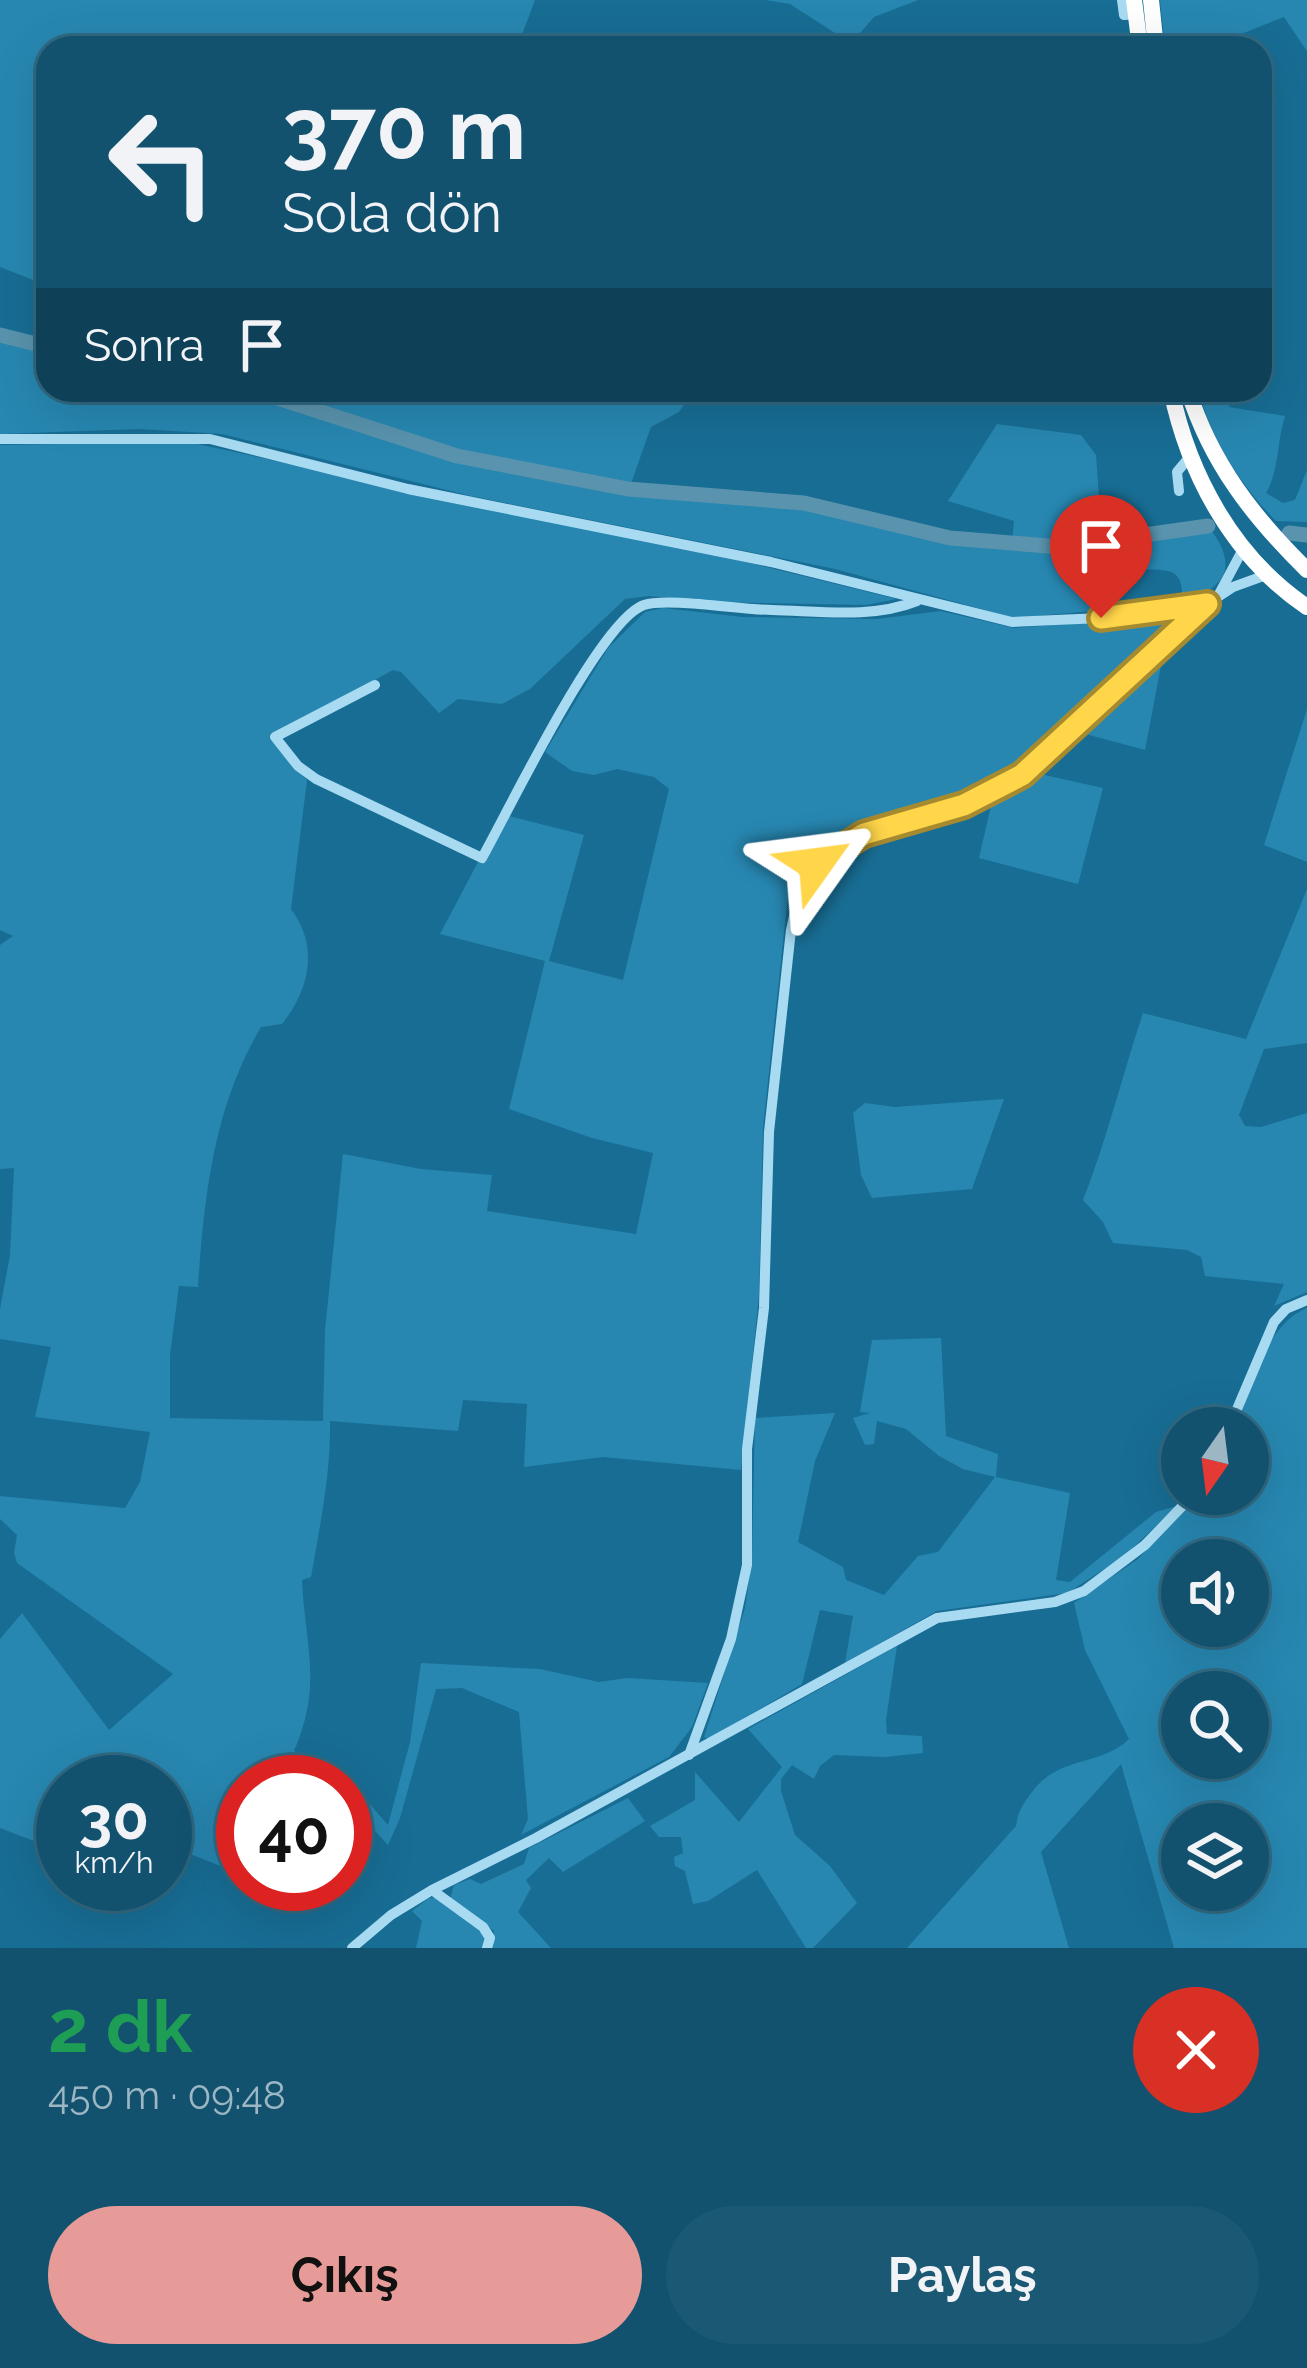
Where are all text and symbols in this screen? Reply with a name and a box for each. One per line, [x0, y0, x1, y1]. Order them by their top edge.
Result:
text: 370 m [282, 80, 526, 179]
icon: left [84, 84, 240, 240]
text: Sola dön [282, 181, 502, 245]
icon: arrive [229, 312, 295, 378]
text: Sonra [84, 319, 205, 372]
pin [1050, 495, 1152, 618]
icon: arrive [1068, 513, 1134, 579]
position arrow [753, 801, 879, 927]
north arrow [1161, 1407, 1269, 1515]
map controls [1161, 1407, 1269, 1911]
button: sound [1161, 1539, 1269, 1647]
button: search [1161, 1671, 1269, 1779]
speed limit sign: 40 [216, 1755, 372, 1911]
text: 30 [79, 1783, 149, 1853]
button: layers [1161, 1803, 1269, 1911]
text: km/h [74, 1845, 154, 1880]
text: 2 dk [48, 1984, 193, 2069]
button: close [1133, 1987, 1259, 2113]
text: 450 m · 09:48 [48, 2072, 286, 2118]
button: Çıkış [48, 2206, 642, 2344]
button: Paylaş [666, 2206, 1259, 2344]

